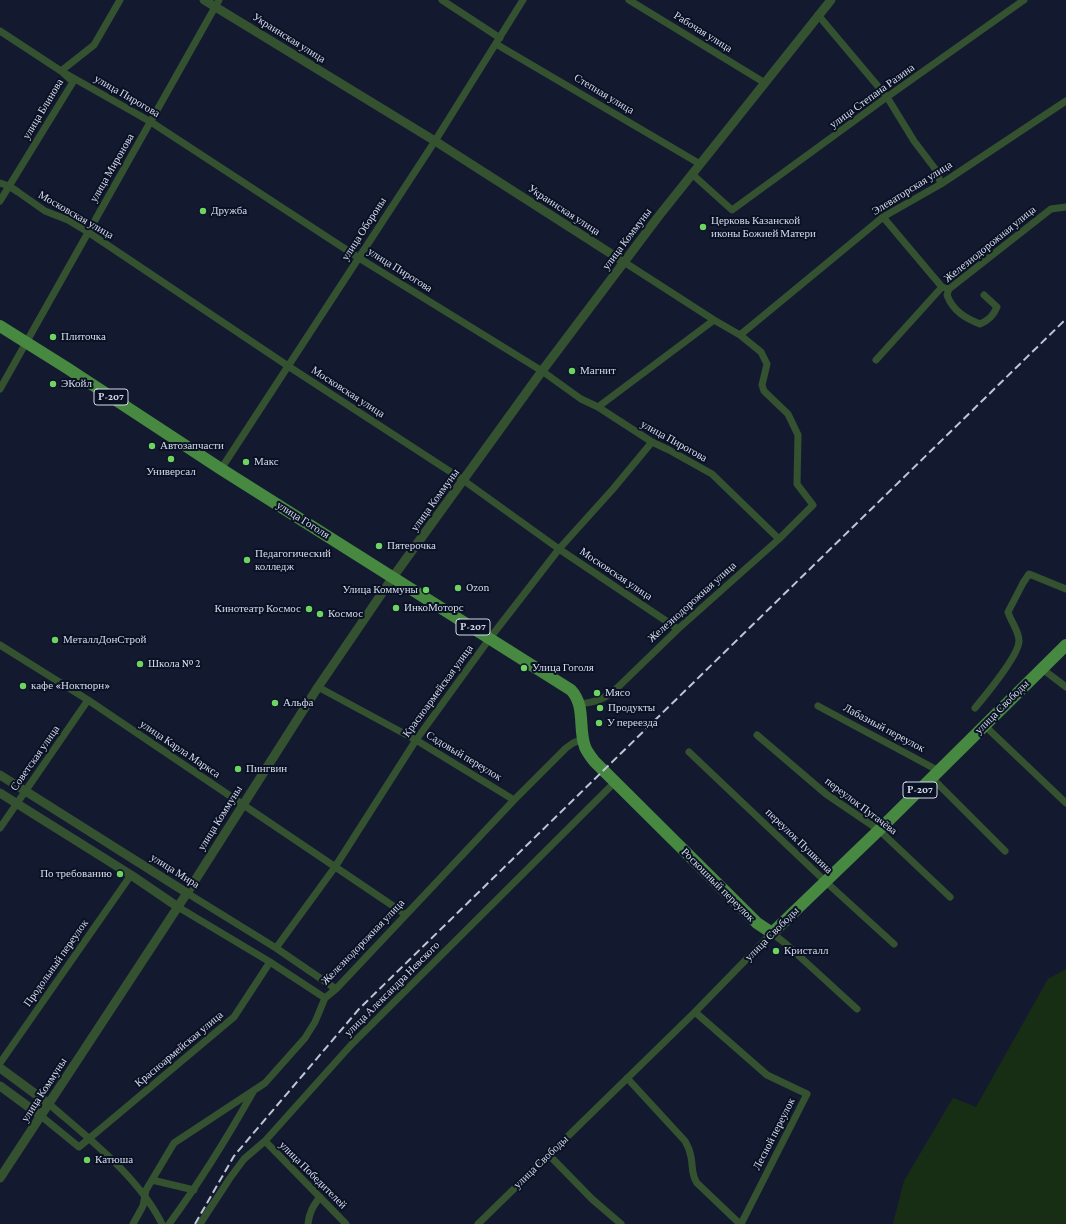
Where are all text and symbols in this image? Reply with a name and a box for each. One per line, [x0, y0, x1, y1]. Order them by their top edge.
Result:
street label: Рабочая улица [671, 9, 735, 55]
street label: Украинская улица [250, 10, 328, 66]
street label: улица Степана Разина [827, 61, 917, 131]
street label: Степная улица [572, 71, 636, 117]
street label: улица Пирогова [92, 72, 162, 120]
street label: улица Блинова [20, 76, 66, 142]
street label: улица Миронова [87, 131, 137, 205]
street label: Элеваторская улица [869, 158, 955, 218]
street label: Украинская улица [525, 182, 603, 238]
street label: Московская улица [36, 188, 116, 242]
street label: улица Обороны [339, 195, 389, 263]
street label: Железнодорожная улица [941, 203, 1039, 285]
place label: Дружба [211, 204, 247, 218]
street label: улица Коммуны [599, 205, 655, 273]
marker: Дружба [198, 206, 208, 216]
place label: Церковь Казанской иконы Божией Матери [711, 214, 816, 240]
marker: Церковь Казанской иконы Божией Матери [698, 222, 708, 232]
street label: улица Пирогова [365, 245, 435, 295]
place label: Плиточка [61, 330, 106, 344]
marker: Плиточка [48, 332, 58, 342]
street label: Московская улица [309, 363, 387, 421]
place label: Магнит [580, 364, 616, 378]
marker: Магнит [567, 366, 577, 376]
place label: ЭКойл [61, 377, 92, 391]
marker: ЭКойл [48, 379, 58, 389]
road number: Р-207 [94, 389, 128, 405]
street label: улица Пирогова [639, 417, 709, 465]
place label: Автозапчасти [160, 439, 224, 453]
marker: Автозапчасти [147, 441, 157, 451]
marker: Универсал [166, 454, 176, 464]
place label: Макс [254, 455, 279, 469]
marker: Макс [241, 457, 251, 467]
place label: Универсал [146, 465, 196, 479]
street label: улица Коммуны [408, 466, 462, 534]
street label: улица Гоголя [274, 498, 332, 542]
place label: Пятерочка [387, 539, 436, 553]
marker: Пятерочка [374, 541, 384, 551]
street label: Московская улица [577, 545, 655, 603]
place label: Педагогический колледж [255, 547, 331, 573]
marker: Педагогический колледж [242, 555, 252, 565]
street label: Железнодорожная улица [645, 559, 739, 645]
place label: Ozon [466, 581, 489, 595]
place label: Улица Коммуны [342, 583, 418, 597]
marker: Ozon [453, 583, 463, 593]
marker: Улица Коммуны [421, 585, 431, 595]
place label: ИнкоМоторс [404, 601, 464, 615]
place label: Кинотеатр Космос [215, 602, 301, 616]
marker: ИнкоМоторс [391, 603, 401, 613]
marker: Кинотеатр Космос [304, 604, 314, 614]
place label: Космос [328, 607, 363, 621]
marker: Космос [315, 609, 325, 619]
road number: Р-207 [456, 619, 490, 635]
place label: МеталлДонСтрой [63, 633, 146, 647]
marker: МеталлДонСтрой [50, 635, 60, 645]
street label: Красноармейская улица [400, 642, 476, 740]
place label: Школа № 2 [148, 657, 201, 671]
marker: Школа № 2 [135, 659, 145, 669]
place label: Улица Гоголя [532, 661, 594, 675]
marker: Улица Гоголя [519, 663, 529, 673]
street label: улица Свободы [972, 677, 1032, 737]
place label: кафе «Ноктюрн» [31, 679, 110, 693]
marker: кафе «Ноктюрн» [18, 681, 28, 691]
place label: Мясо [605, 686, 630, 700]
marker: Мясо [592, 688, 602, 698]
place label: Альфа [283, 696, 313, 710]
marker: Альфа [270, 698, 280, 708]
place label: Продукты [608, 701, 655, 715]
street label: Лабазный переулок [841, 701, 927, 755]
marker: Продукты [595, 703, 605, 713]
place label: У переезда [607, 716, 658, 730]
street label: улица Карла Маркса [137, 717, 223, 781]
marker: У переезда [594, 718, 604, 728]
street label: Советская улица [8, 723, 62, 793]
street label: Садовый переулок [424, 728, 504, 784]
place label: Пингвин [246, 762, 287, 776]
marker: Пингвин [233, 764, 243, 774]
street label: переулок Пугачёва [822, 775, 900, 837]
road number: Р-207 [903, 782, 937, 798]
street label: улица Коммуны [195, 783, 245, 853]
street label: переулок Пушкина [763, 806, 835, 876]
street label: Роскошный переулок [678, 845, 758, 925]
street label: улица Мира [148, 851, 202, 891]
place label: По требованию [40, 867, 112, 881]
marker: По требованию [115, 869, 125, 879]
street label: Железнодорожная улица [318, 896, 408, 988]
street label: улица Свободы [742, 904, 802, 964]
street label: Продольный переулок [21, 917, 91, 1009]
street label: улица Александра Невского [342, 939, 442, 1039]
place label: Кристалл [784, 944, 829, 958]
marker: Кристалл [771, 946, 781, 956]
street label: Красноармейская улица [132, 1008, 226, 1090]
street label: улица Коммуны [18, 1055, 70, 1125]
street label: Лесной переулок [750, 1096, 798, 1172]
street label: улица Свободы [511, 1133, 571, 1191]
street label: улица Победителей [276, 1138, 350, 1212]
place label: Катюша [95, 1153, 133, 1167]
marker: Катюша [82, 1155, 92, 1165]

